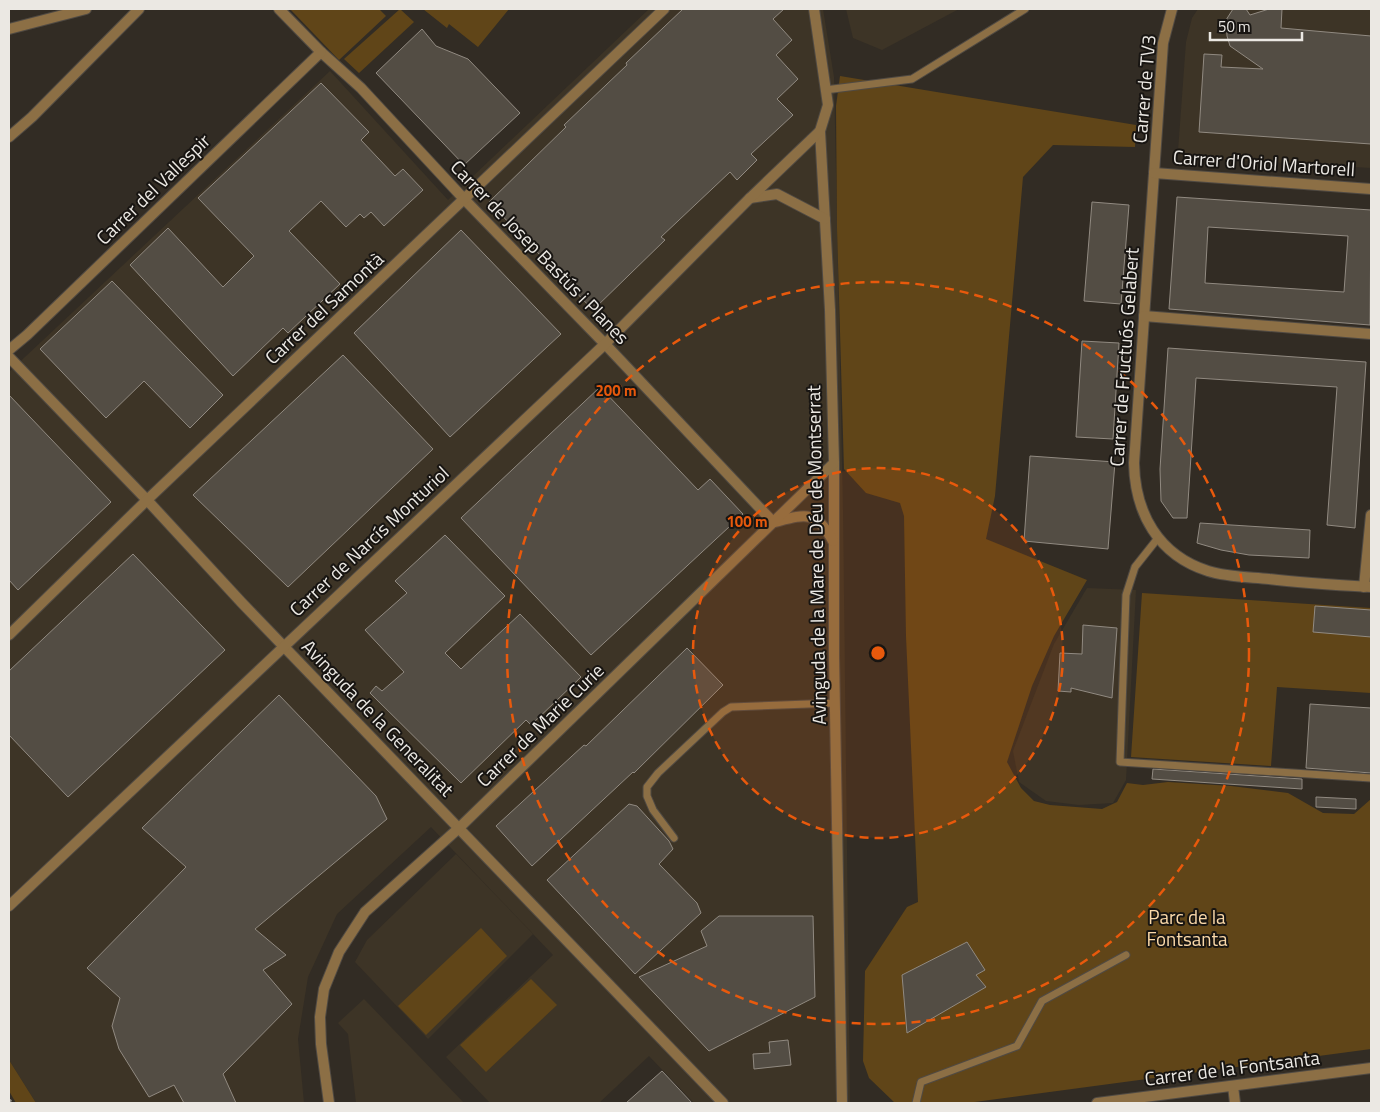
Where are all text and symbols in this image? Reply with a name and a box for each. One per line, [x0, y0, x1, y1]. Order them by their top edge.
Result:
scale bar [1210, 10, 1302, 42]
text: 50 m [1218, 15, 1251, 38]
street label: Carrer de TV3 [1124, 34, 1163, 144]
street label: Carrer del Vallespir [89, 126, 217, 251]
street label: Carrer d'Oriol Martorell [1172, 142, 1356, 183]
street label: Carrer de Josep Bastús i Planes [444, 153, 637, 351]
street label: Carrer del Samontà [258, 244, 390, 371]
street label: Carrer de Fructuós Gelabert [1101, 246, 1146, 467]
text: 200 m [595, 379, 637, 402]
street label: Avinguda de la Mare de Déu de Montserrat [798, 385, 833, 725]
street label: Carrer de Narcís Monturiol [282, 459, 455, 623]
text: 100 m [726, 510, 768, 533]
street label: Avinguda de la Generalitat [295, 633, 461, 803]
centre of rings [869, 644, 887, 662]
street label: Carrer de Marie Curie [469, 656, 610, 793]
park label: Parc de la Fontsanta [1146, 902, 1228, 953]
street label: Carrer de la Fontsanta [1143, 1042, 1322, 1093]

